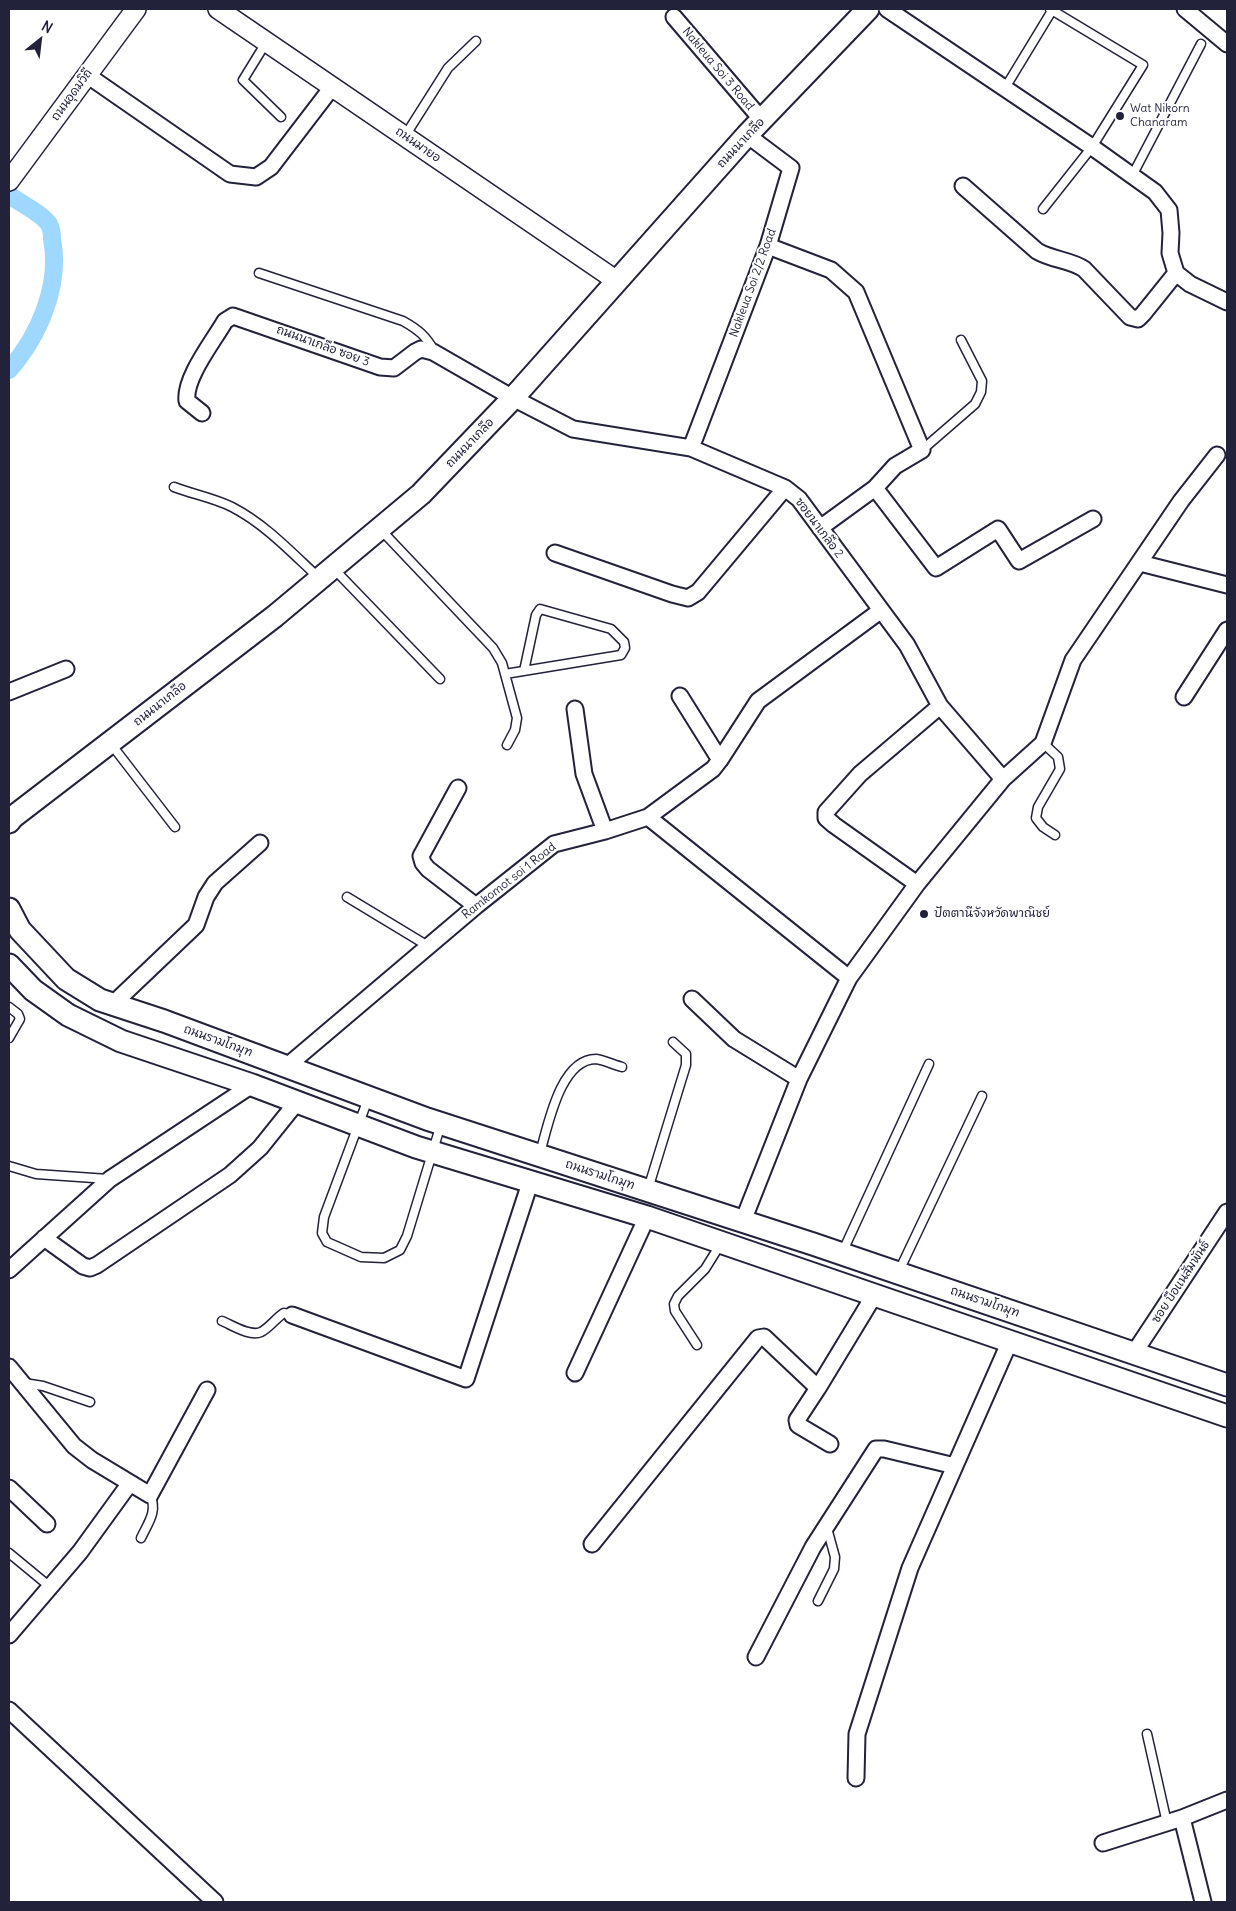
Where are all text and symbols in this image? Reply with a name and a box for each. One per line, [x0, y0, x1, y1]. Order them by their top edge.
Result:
north arrow [15, 15, 65, 65]
text: N [39, 17, 56, 37]
street label: Nakleua Soi 3 Road [679, 25, 757, 113]
street label: ถนนอุดมวิถี [48, 66, 96, 124]
place label: Wat Nikorn Chanaram [1130, 102, 1190, 130]
marker: Wat Nikorn Chanaram [1114, 110, 1126, 122]
street label: ถนนนาเกลือ [714, 115, 768, 171]
street label: ถนนมายอ [393, 124, 443, 166]
street label: Nakleua Soi 2/2 Road [727, 227, 779, 339]
street label: ถนนนาเกลือ ซอย 3 [274, 322, 372, 370]
street label: ถนนนาเกลือ [443, 415, 497, 471]
street label: ซอยนาเกลือ 2 [792, 495, 846, 561]
street label: ถนนนาเกลือ [131, 679, 189, 729]
street label: Ramkomot soi 1 Road [459, 840, 559, 922]
place label: ปัตตานีจังหวัดพาณิชย์ [934, 907, 1050, 921]
marker: ปัตตานีจังหวัดพาณิชย์ [918, 908, 930, 920]
street label: ถนนรามโกมุท [182, 1022, 254, 1060]
street label: ถนนรามโกมุท [563, 1157, 637, 1193]
street label: ซอย บือแนสัมพันธ์ [1149, 1238, 1213, 1326]
street label: ถนนรามโกมุท [949, 1283, 1021, 1321]

